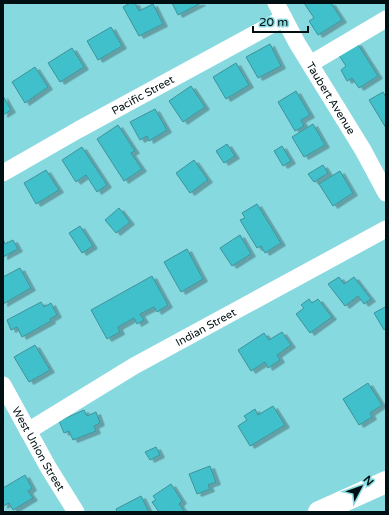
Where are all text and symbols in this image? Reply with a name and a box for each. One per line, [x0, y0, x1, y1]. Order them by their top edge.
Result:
scale bar [253, 8, 308, 34]
text: 20 m [259, 15, 288, 29]
street label: Taubert Avenue [303, 60, 358, 137]
street label: Pacific Street [109, 73, 176, 118]
street label: Indian Street [174, 306, 238, 349]
street label: West Union Street [9, 405, 67, 493]
north arrow [341, 467, 381, 507]
text: N [360, 473, 376, 488]

